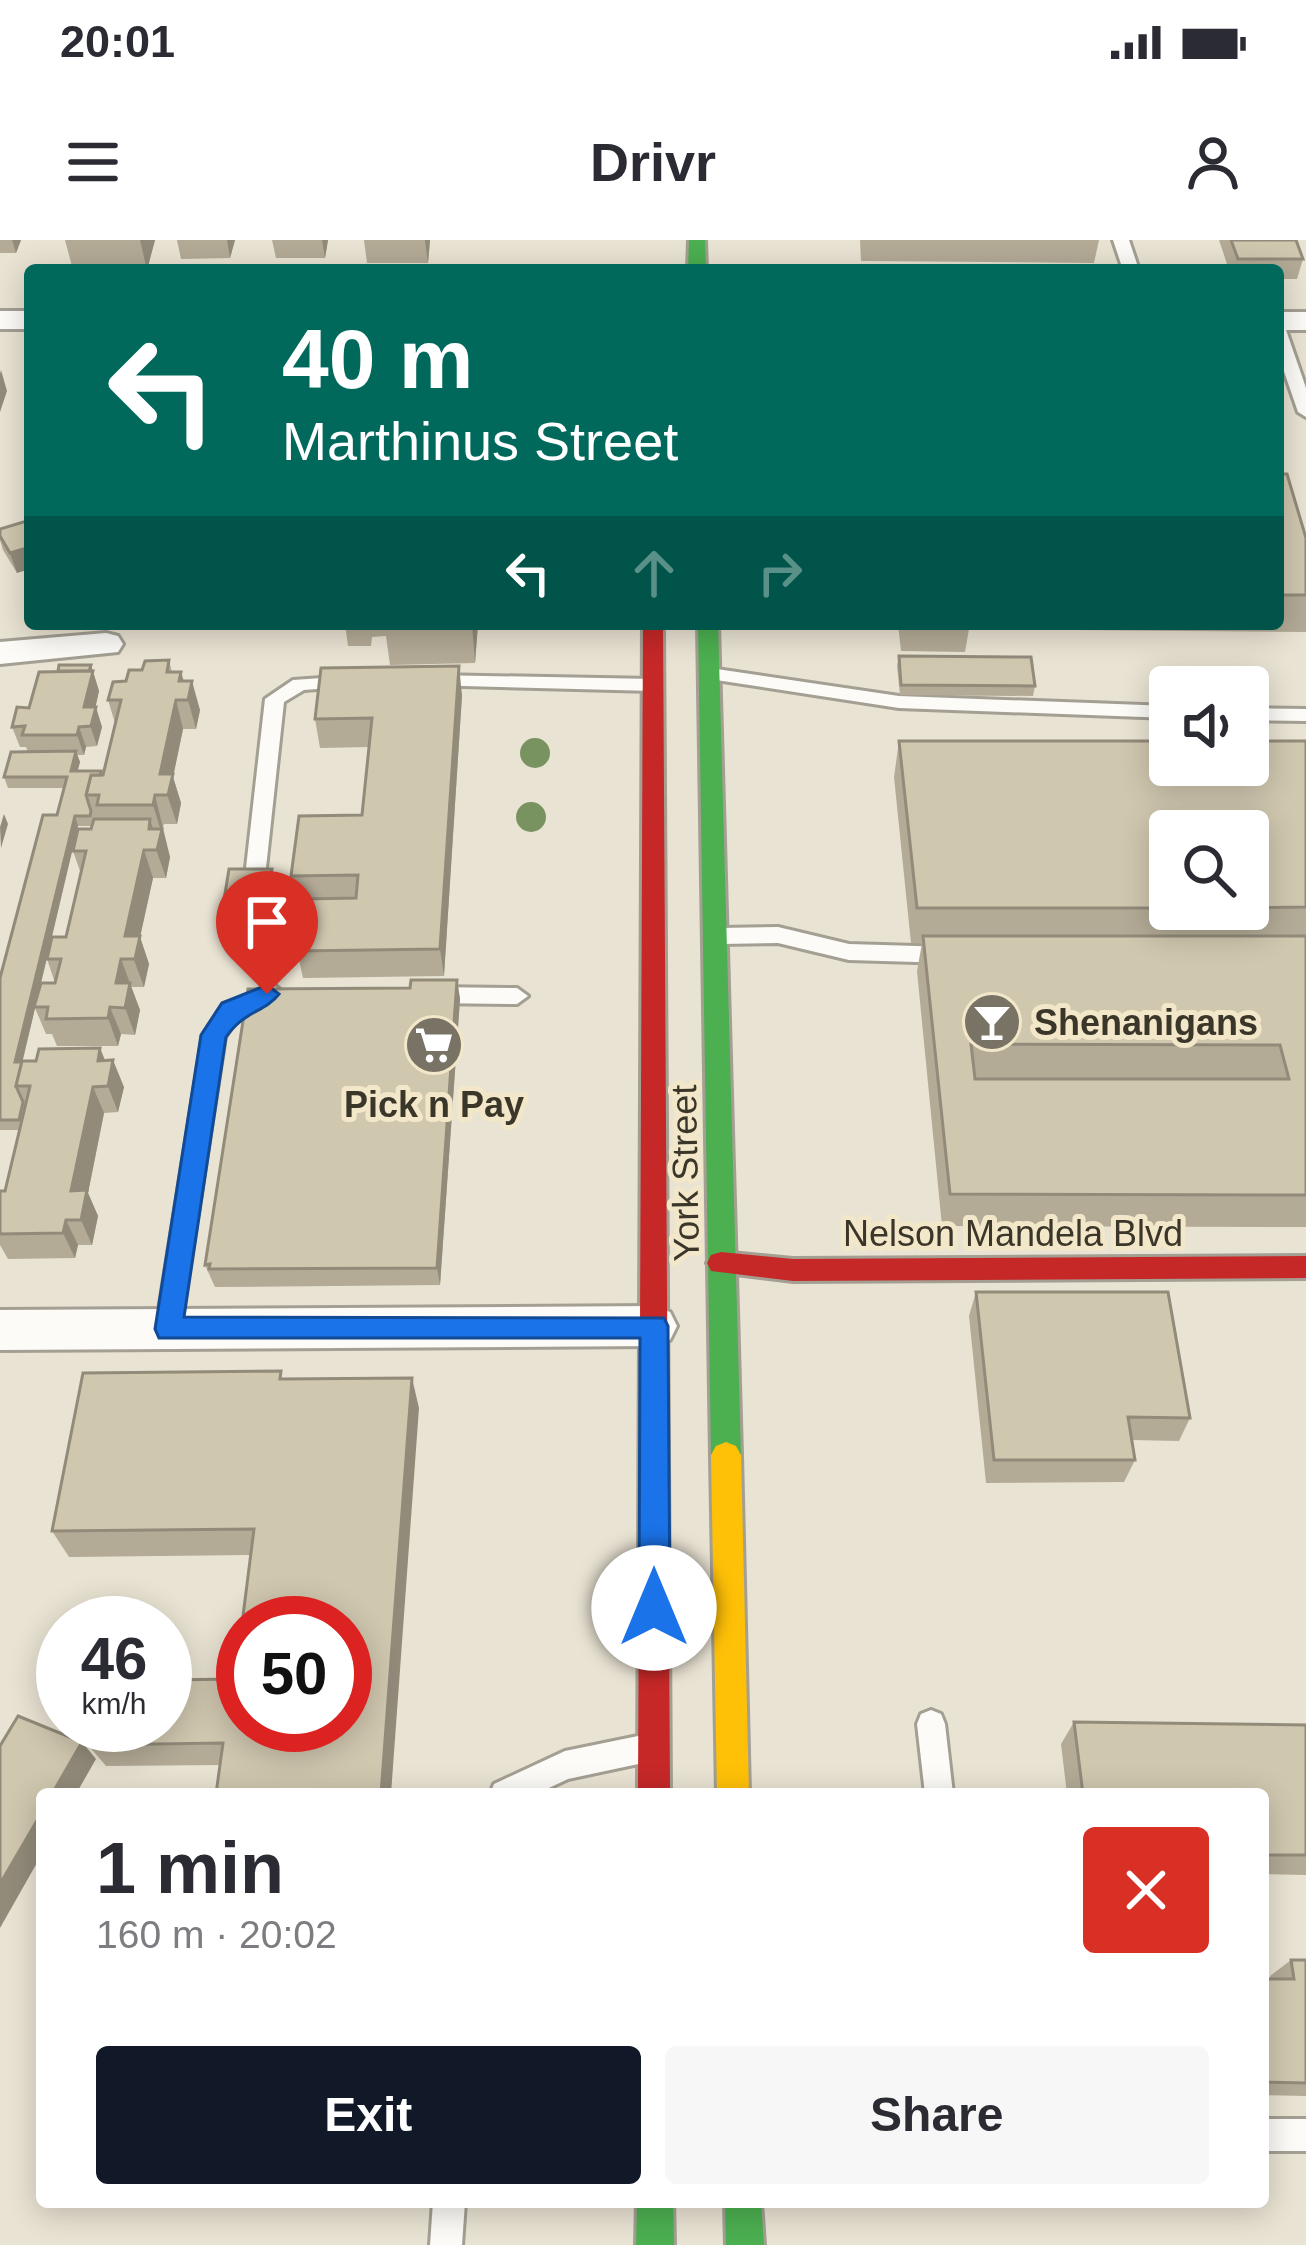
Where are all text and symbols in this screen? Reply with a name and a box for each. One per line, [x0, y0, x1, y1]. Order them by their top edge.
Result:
text: 20:01 [60, 16, 175, 67]
icon: menu [60, 129, 126, 195]
icon: person [1180, 129, 1246, 195]
text: Drivr [590, 132, 716, 192]
icon: left [84, 312, 240, 468]
text: 40 m [282, 312, 473, 406]
text: Marthinus Street [282, 411, 678, 471]
icon: left [495, 540, 561, 606]
icon: ahead [621, 540, 687, 606]
icon: right [747, 540, 813, 606]
map controls [1149, 666, 1269, 930]
button: sound [1149, 666, 1269, 786]
button: search [1149, 810, 1269, 930]
pin [216, 871, 318, 994]
icon: arrive [234, 889, 300, 955]
bar icon: Shenanigans [961, 991, 1023, 1053]
place label: Shenanigans [1034, 1002, 1258, 1043]
supermarket icon: Pick n Pay [403, 1014, 465, 1076]
place label: Pick n Pay [344, 1084, 524, 1125]
street label: York Street [663, 1084, 707, 1262]
street label: Nelson Mandela Blvd [843, 1213, 1183, 1254]
position arrow [591, 1545, 717, 1671]
speed limit sign: 50 [216, 1596, 372, 1752]
text: 46 [81, 1625, 147, 1692]
text: km/h [81, 1687, 147, 1720]
button: close [1083, 1827, 1209, 1953]
text: 1 min [96, 1828, 284, 1908]
text: 160 m · 20:02 [96, 1913, 337, 1956]
button: Exit [96, 2046, 641, 2184]
button: Share [665, 2046, 1209, 2184]

